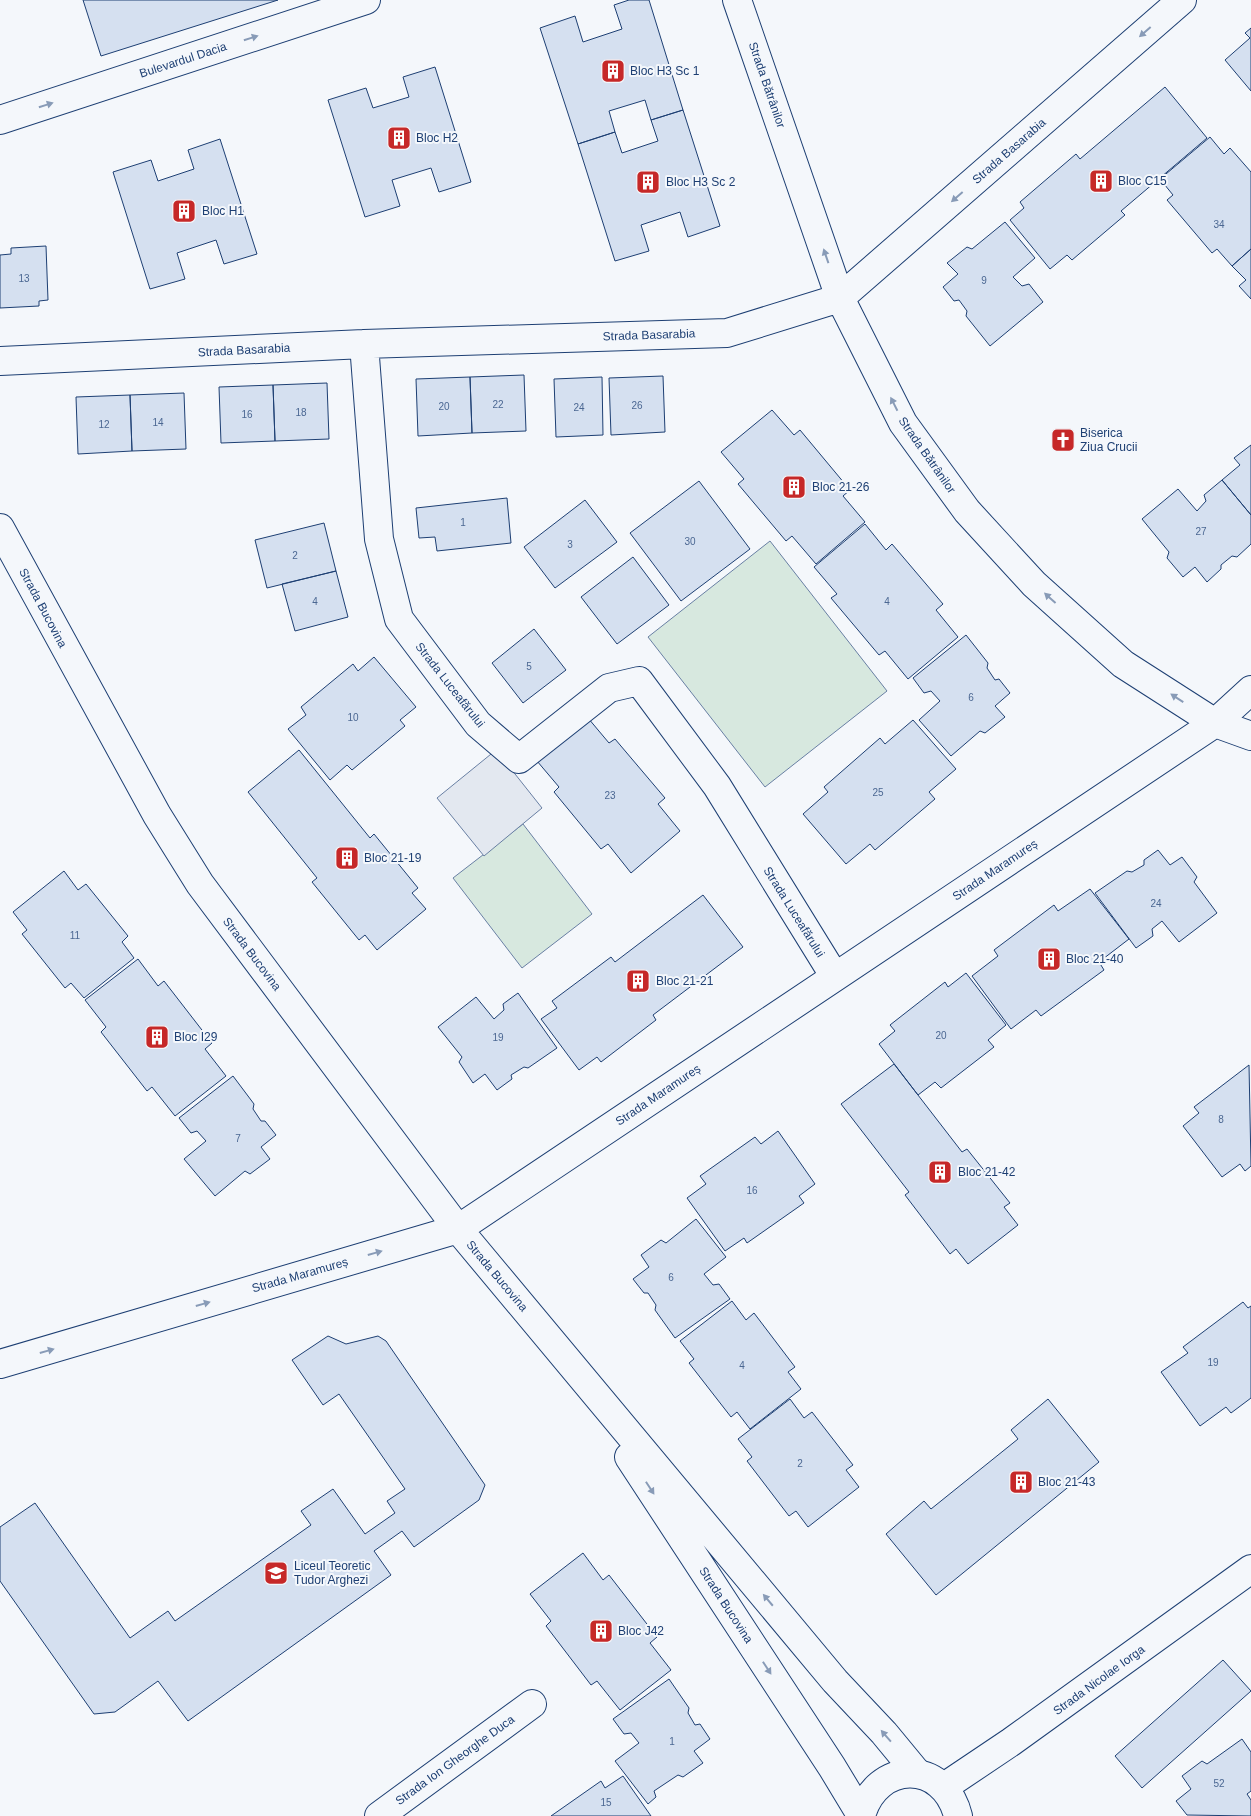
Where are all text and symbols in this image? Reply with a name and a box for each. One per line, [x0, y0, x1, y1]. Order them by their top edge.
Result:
one-way arrow [1139, 26, 1151, 38]
one-way arrow [243, 34, 258, 41]
street label: Bulevardul Dacia [138, 39, 229, 81]
street label: Strada Bătrânilor [746, 40, 788, 130]
building icon: Bloc H3 Sc 1 [600, 58, 626, 84]
place label: Bloc H3 Sc 1 [630, 64, 700, 78]
one-way arrow [39, 101, 54, 108]
street label: Strada Basarabia [969, 115, 1049, 187]
building icon: Bloc H2 [386, 125, 412, 151]
place label: Bloc H2 [416, 131, 458, 145]
building icon: Bloc C15 [1088, 168, 1114, 194]
building icon: Bloc H3 Sc 2 [635, 169, 661, 195]
place label: Bloc C15 [1118, 174, 1167, 188]
place label: Bloc H3 Sc 2 [666, 175, 736, 189]
one-way arrow [950, 191, 963, 202]
building icon: Bloc H1 [171, 198, 197, 224]
place label: Bloc H1 [202, 204, 244, 218]
house number: 34 [1213, 219, 1225, 230]
one-way arrow [822, 249, 829, 264]
house number: 13 [18, 273, 30, 284]
house number: 9 [981, 275, 987, 286]
street label: Strada Basarabia [602, 326, 696, 344]
street label: Strada Basarabia [197, 341, 291, 359]
one-way arrow [889, 397, 897, 411]
house number: 22 [492, 399, 504, 410]
house number: 26 [631, 400, 643, 411]
house number: 20 [438, 401, 450, 412]
house number: 24 [573, 402, 585, 413]
house number: 18 [295, 407, 307, 418]
house number: 16 [241, 409, 253, 420]
street label: Strada Bătrânilor [895, 414, 959, 496]
house number: 14 [152, 417, 164, 428]
house number: 12 [98, 419, 110, 430]
place label: Biserica Ziua Crucii [1080, 426, 1137, 454]
church icon: Biserica Ziua Crucii [1050, 427, 1076, 453]
building icon: Bloc 21-26 [781, 474, 807, 500]
place label: Bloc 21-26 [812, 480, 870, 494]
house number: 1 [460, 517, 466, 528]
house number: 27 [1195, 526, 1207, 537]
house number: 30 [684, 536, 696, 547]
house number: 3 [567, 539, 573, 550]
house number: 2 [292, 550, 298, 561]
street label: Strada Bucovina [16, 566, 70, 650]
one-way arrow [1043, 592, 1056, 603]
house number: 4 [312, 596, 318, 607]
house number: 4 [884, 596, 890, 607]
street label: Strada Luceafărului [412, 640, 488, 730]
house number: 5 [526, 661, 532, 672]
house number: 6 [968, 692, 974, 703]
one-way arrow [1170, 693, 1183, 703]
house number: 10 [347, 712, 359, 723]
house number: 25 [872, 787, 884, 798]
house number: 23 [604, 790, 616, 801]
street label: Strada Maramureș [950, 836, 1040, 904]
building icon: Bloc 21-19 [334, 845, 360, 871]
place label: Bloc 21-19 [364, 851, 422, 865]
street label: Strada Luceafărului [760, 864, 828, 960]
house number: 24 [1150, 898, 1162, 909]
street label: Strada Bucovina [220, 915, 284, 994]
house number: 11 [70, 930, 81, 941]
building icon: Bloc 21-40 [1036, 946, 1062, 972]
place label: Bloc 21-40 [1066, 952, 1124, 966]
building icon: Bloc 21-21 [625, 968, 651, 994]
place label: Bloc 21-21 [656, 974, 714, 988]
building icon: Bloc I29 [144, 1024, 170, 1050]
place label: Bloc I29 [174, 1030, 218, 1044]
house number: 20 [935, 1030, 947, 1041]
house number: 19 [492, 1032, 504, 1043]
street label: Strada Maramureș [613, 1061, 703, 1129]
house number: 8 [1218, 1114, 1224, 1125]
house number: 7 [235, 1133, 241, 1144]
building icon: Bloc 21-42 [927, 1159, 953, 1185]
place label: Bloc 21-42 [958, 1165, 1016, 1179]
house number: 16 [746, 1185, 758, 1196]
street label: Strada Bucovina [463, 1238, 531, 1314]
one-way arrow [368, 1249, 383, 1257]
street label: Strada Maramureș [250, 1255, 350, 1295]
house number: 6 [668, 1272, 674, 1283]
one-way arrow [195, 1300, 210, 1308]
one-way arrow [39, 1346, 54, 1354]
house number: 19 [1207, 1357, 1219, 1368]
house number: 4 [739, 1360, 745, 1371]
house number: 2 [797, 1458, 803, 1469]
building icon: Bloc 21-43 [1008, 1469, 1034, 1495]
place label: Bloc 21-43 [1038, 1475, 1096, 1489]
one-way arrow [645, 1482, 654, 1495]
place label: Liceul Teoretic Tudor Arghezi [294, 1559, 371, 1587]
school or university icon: Liceul Teoretic Tudor Arghezi [263, 1560, 289, 1586]
street label: Strada Bucovina [696, 1564, 756, 1646]
one-way arrow [762, 1594, 773, 1607]
building icon: Bloc J42 [588, 1618, 614, 1644]
place label: Bloc J42 [618, 1624, 664, 1638]
street label: Strada Nicolae Iorga [1051, 1642, 1148, 1718]
one-way arrow [763, 1661, 772, 1675]
street label: Strada Ion Gheorghe Duca [393, 1712, 517, 1808]
one-way arrow [880, 1730, 892, 1742]
house number: 1 [669, 1736, 675, 1747]
house number: 52 [1213, 1778, 1225, 1789]
house number: 15 [600, 1797, 612, 1808]

